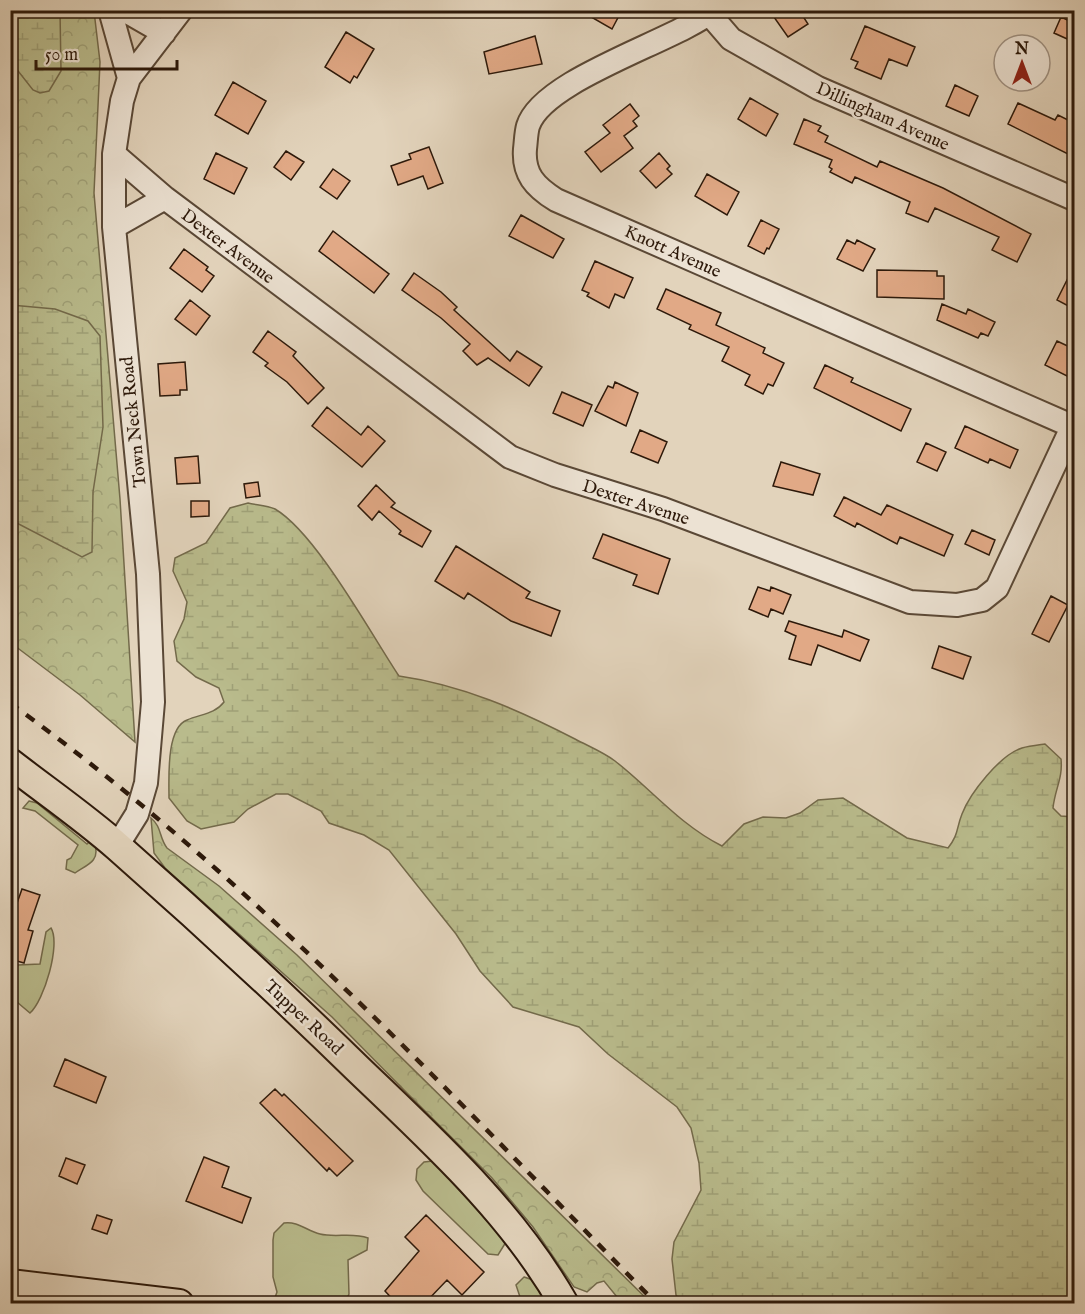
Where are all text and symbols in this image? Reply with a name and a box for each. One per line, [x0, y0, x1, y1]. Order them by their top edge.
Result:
scale bar [36, 33, 177, 71]
north arrow [992, 33, 1052, 93]
text: N [1014, 40, 1029, 60]
text: 50 m [45, 44, 78, 67]
street label: Dillingham Avenue [812, 78, 953, 157]
street label: Dexter Avenue [176, 204, 279, 290]
street label: Knott Avenue [620, 221, 724, 284]
street label: Town Neck Road [116, 355, 153, 489]
street label: Dexter Avenue [579, 475, 692, 532]
street label: Tupper Road [259, 976, 348, 1061]

